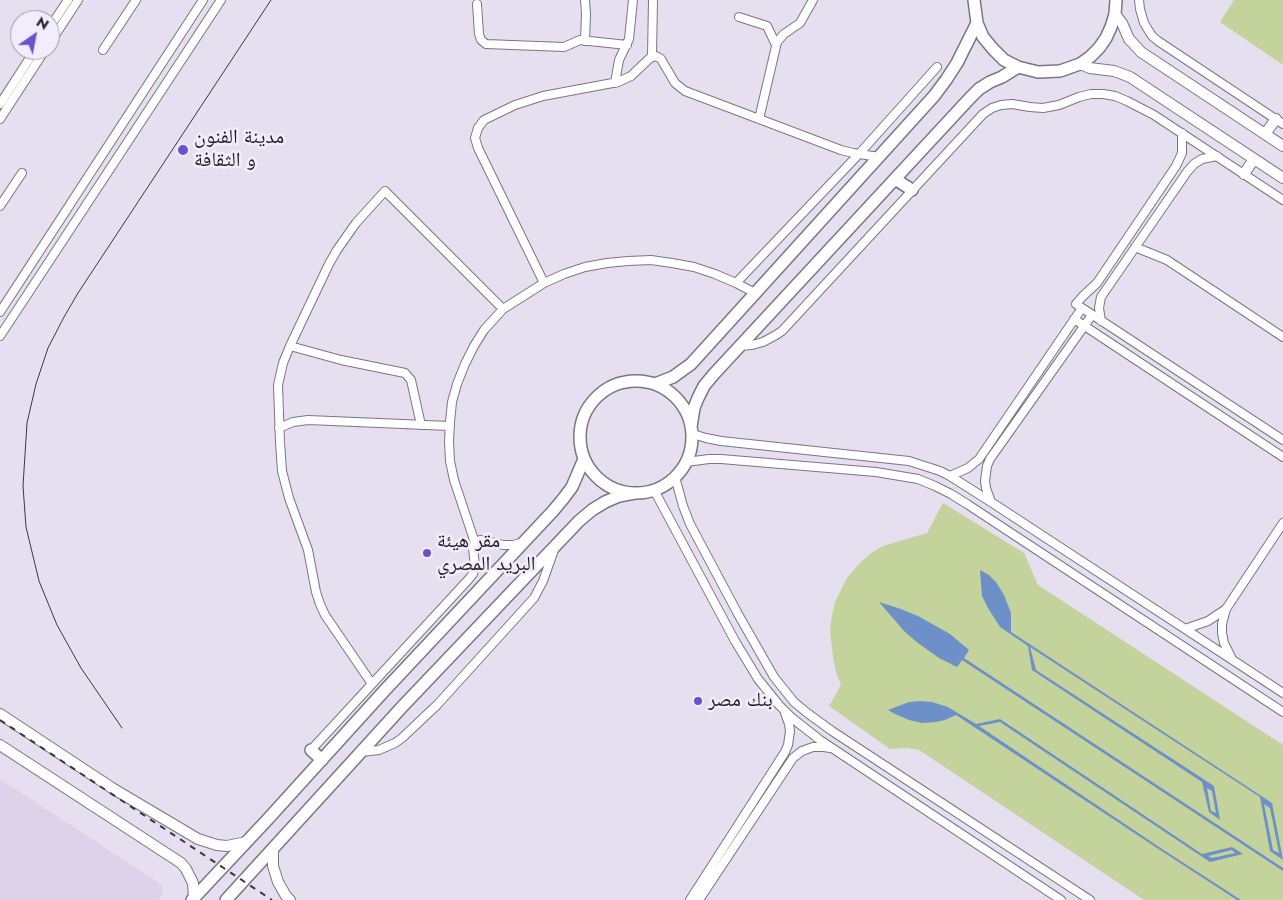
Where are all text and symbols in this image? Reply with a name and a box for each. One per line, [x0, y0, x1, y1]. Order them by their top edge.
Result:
north arrow [10, 10, 60, 60]
text: N [33, 12, 53, 35]
place label: مدينة الفنون و الثقافة [194, 126, 284, 173]
marker: مدينة الفنون و الثقافة [176, 143, 190, 157]
place label: مقر هيئة البريد المصري [437, 530, 536, 577]
marker: مقر هيئة البريد المصري [421, 547, 433, 559]
place label: بنك مصر [708, 689, 773, 713]
marker: بنك مصر [692, 695, 704, 707]

